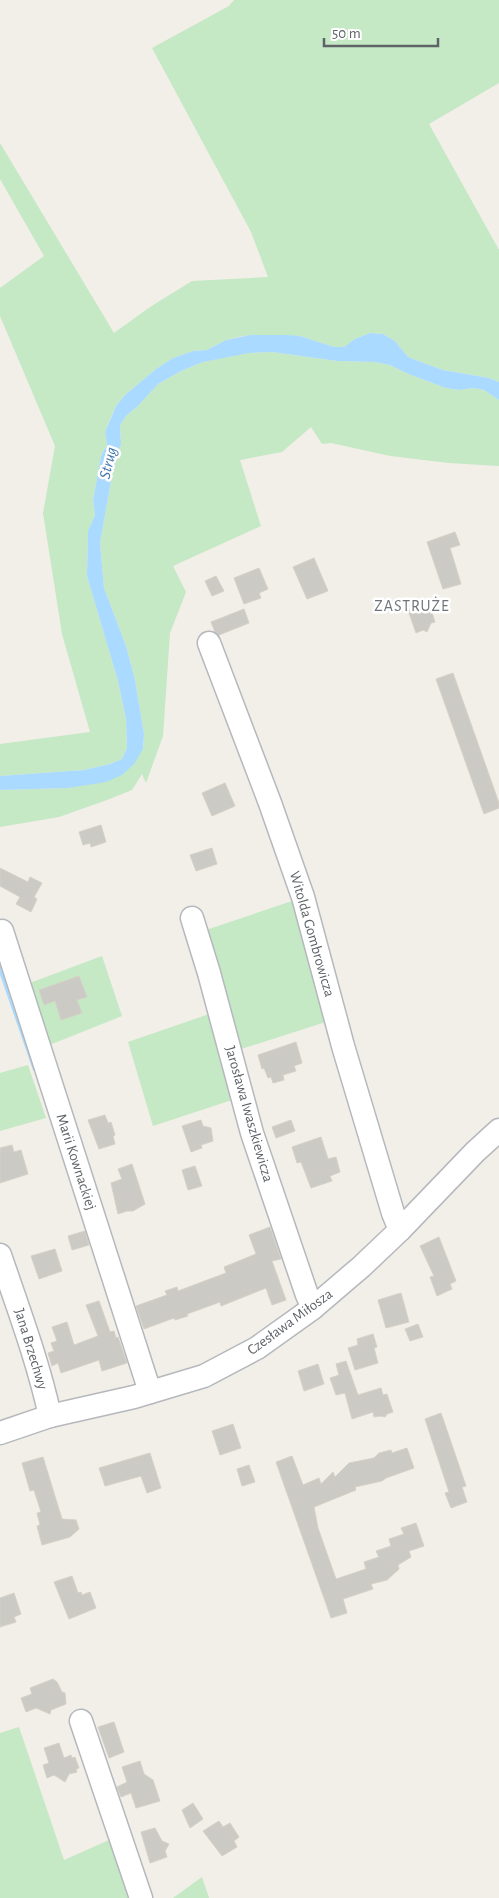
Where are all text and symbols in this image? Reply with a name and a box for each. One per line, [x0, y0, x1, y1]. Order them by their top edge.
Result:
scale bar [324, 15, 438, 47]
text: 50 m [332, 26, 361, 41]
water label: Strug [97, 445, 119, 481]
district label: ZASTRUŻE [374, 596, 450, 614]
street label: Witolda Gombrowicza [287, 869, 337, 999]
street label: Jarosława Iwaszkiewicza [222, 1044, 276, 1184]
street label: Marii Kownackiej [53, 1112, 99, 1212]
street label: Czesława Miłosza [245, 1286, 335, 1358]
street label: Jana Brzechwy [12, 1307, 51, 1392]

